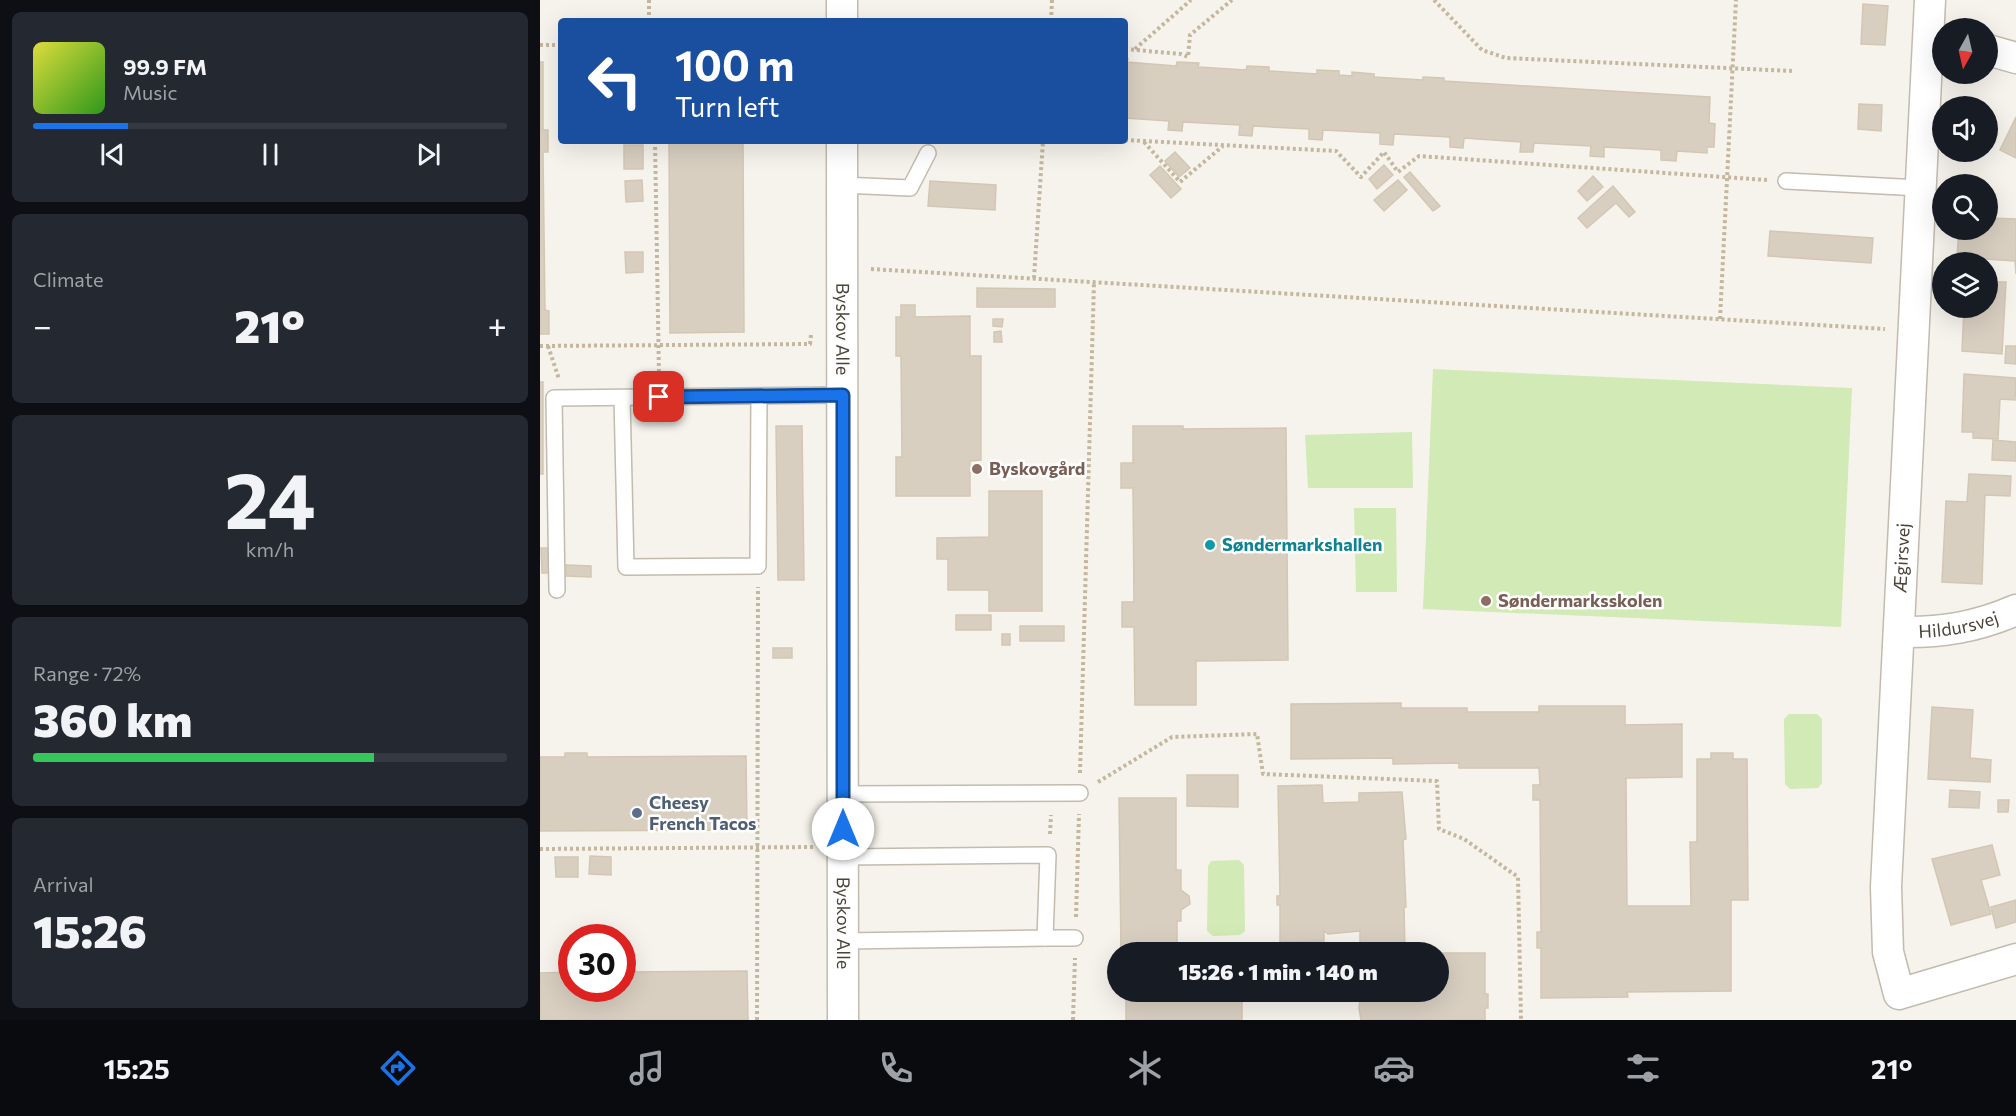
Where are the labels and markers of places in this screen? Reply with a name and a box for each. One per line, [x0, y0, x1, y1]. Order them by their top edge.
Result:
pin [633, 371, 684, 422]
place label: Byskovgård [989, 457, 1085, 479]
marker: Byskovgård [970, 462, 984, 476]
place label: Søndermarkshallen [1222, 533, 1382, 555]
marker: Søndermarkshallen [1203, 538, 1217, 552]
place label: Søndermarksskolen [1498, 589, 1663, 611]
marker: Søndermarksskolen [1479, 594, 1493, 608]
place label: Cheesy French Tacos [649, 791, 756, 834]
marker: Cheesy French Tacos [630, 806, 644, 820]

